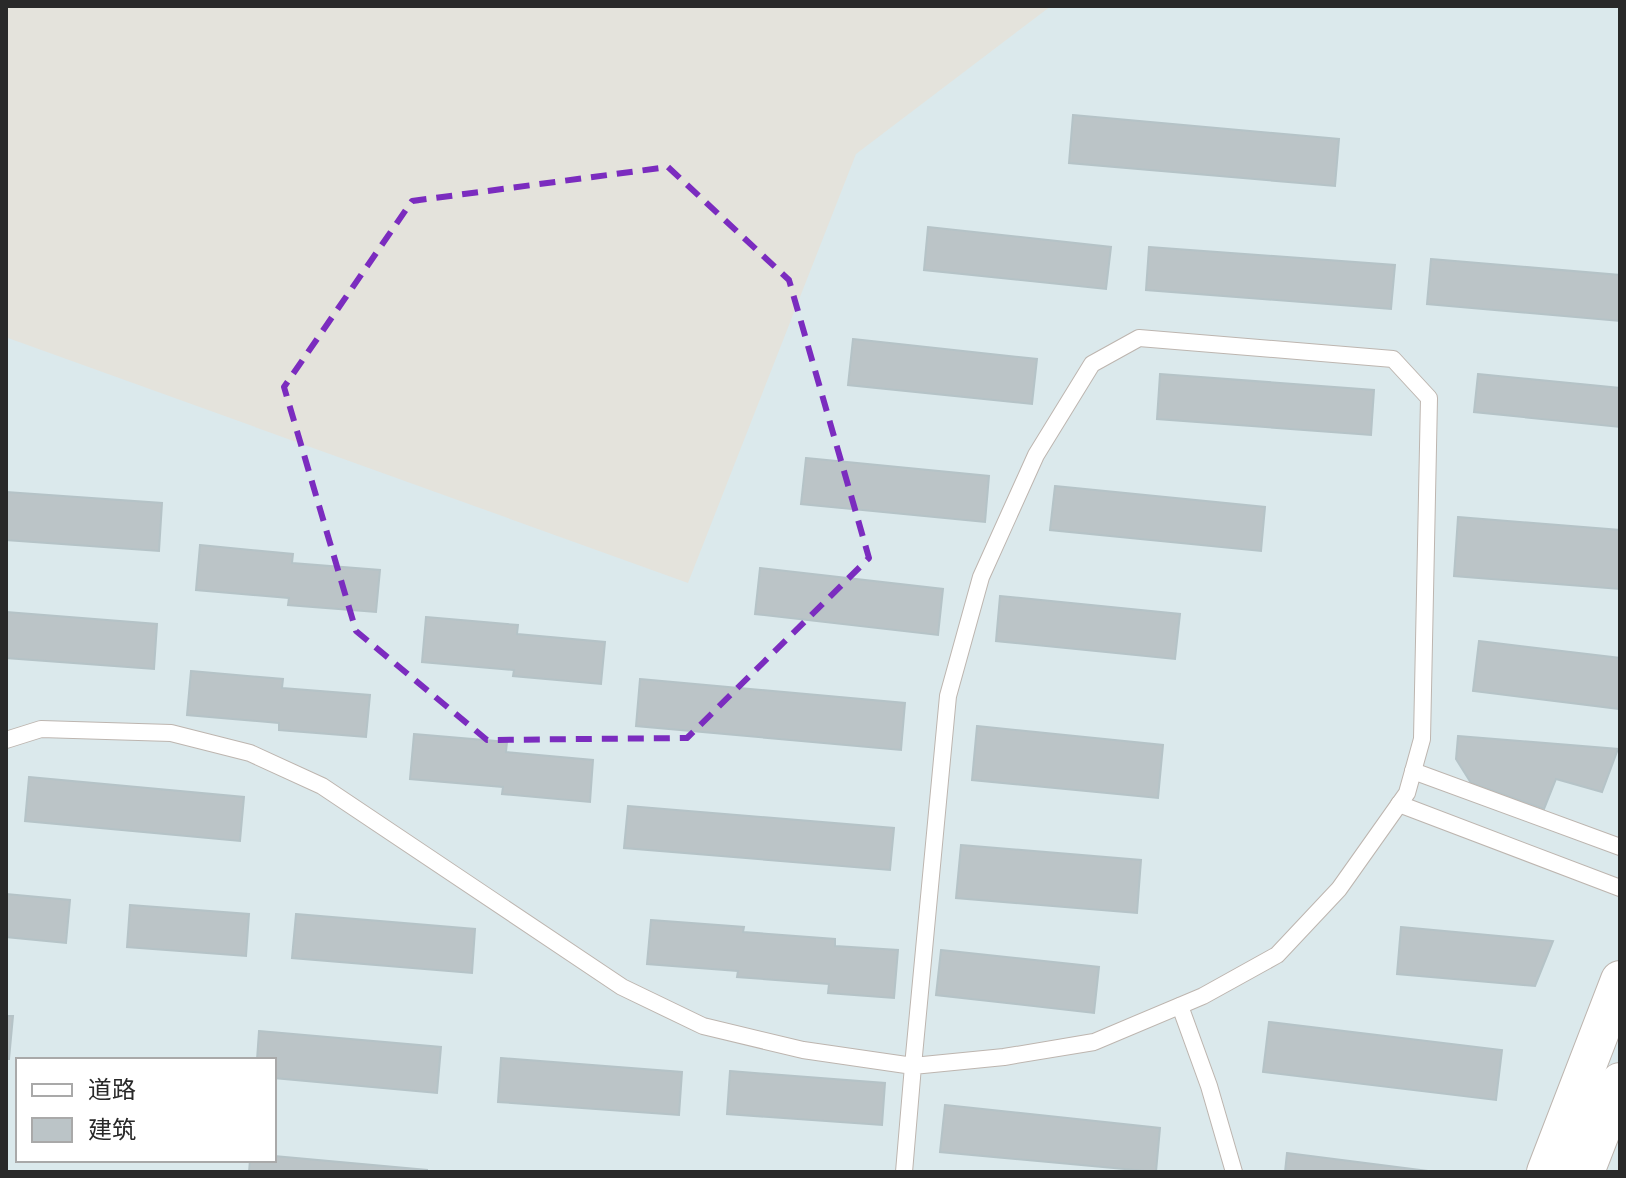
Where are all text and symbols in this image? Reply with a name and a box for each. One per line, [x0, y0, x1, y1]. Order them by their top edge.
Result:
legend [16, 1058, 276, 1162]
text: 道路 [88, 1074, 136, 1104]
text: 建筑 [88, 1114, 136, 1144]

